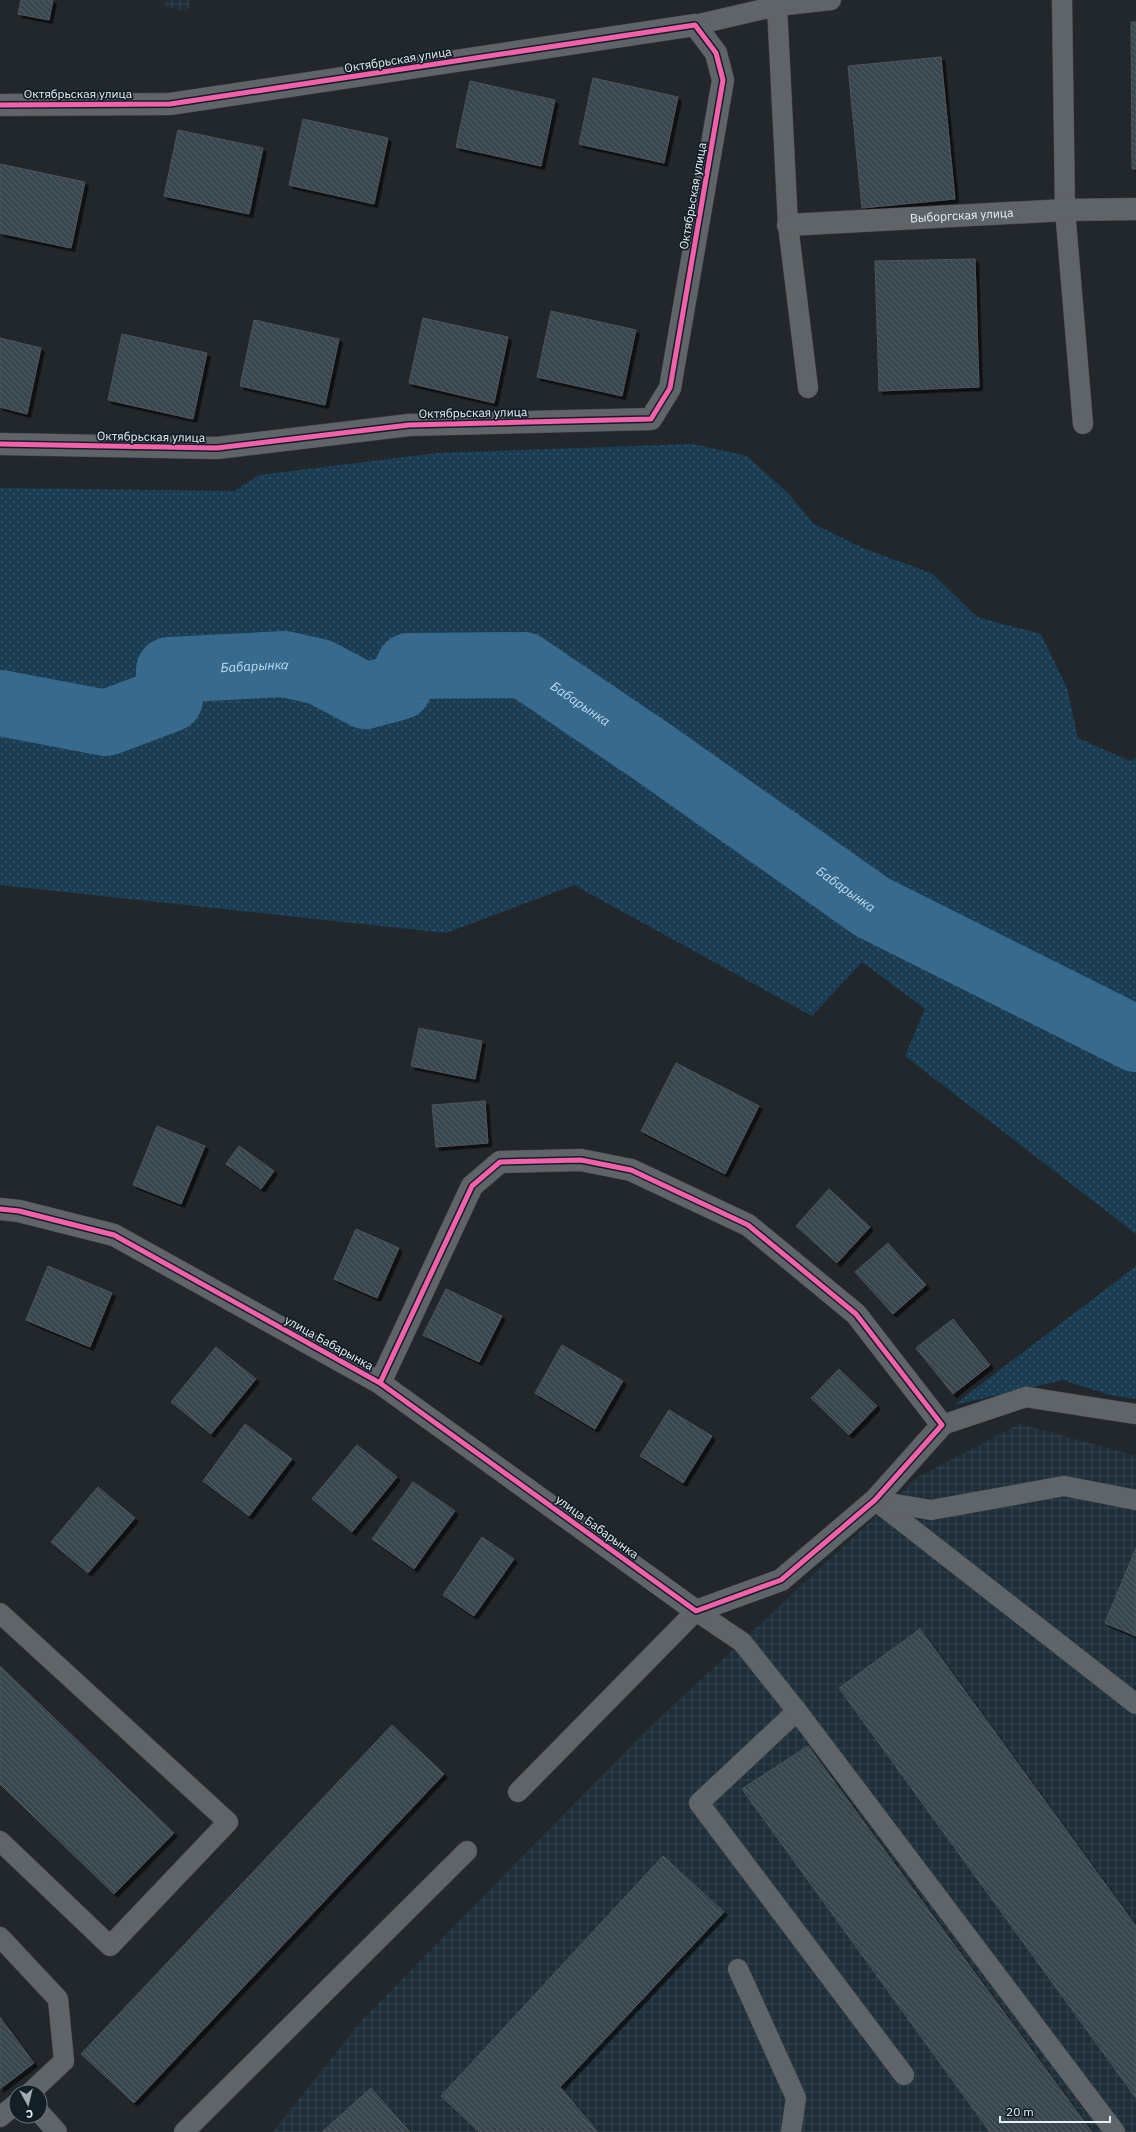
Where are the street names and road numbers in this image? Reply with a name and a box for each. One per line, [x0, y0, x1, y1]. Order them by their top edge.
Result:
street label: Октябрьская улица [343, 44, 453, 75]
street label: Октябрьская улица [24, 86, 133, 101]
street label: Октябрьская улица [676, 141, 709, 251]
street label: Выборгская улица [910, 205, 1014, 225]
street label: Октябрьская улица [419, 404, 528, 421]
street label: Октябрьская улица [97, 428, 206, 445]
street label: улица Бабарынка [282, 1312, 377, 1373]
street label: улица Бабарынка [553, 1491, 642, 1562]

